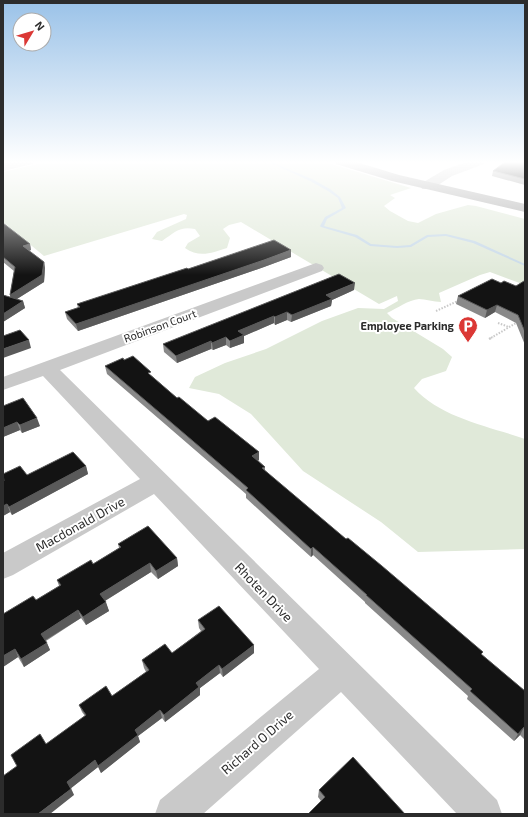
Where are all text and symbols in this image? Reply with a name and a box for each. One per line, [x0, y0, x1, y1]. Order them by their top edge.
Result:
north arrow [12, 12, 52, 52]
text: N [33, 18, 48, 33]
street label: Robinson Court [122, 306, 198, 345]
parking icon: Employee Parking [457, 315, 479, 343]
place label: Employee Parking [361, 319, 455, 333]
street label: Macdonald Drive [33, 493, 127, 555]
street label: Rhoten Drive [232, 559, 296, 625]
street label: Richard O Drive [218, 706, 296, 778]

